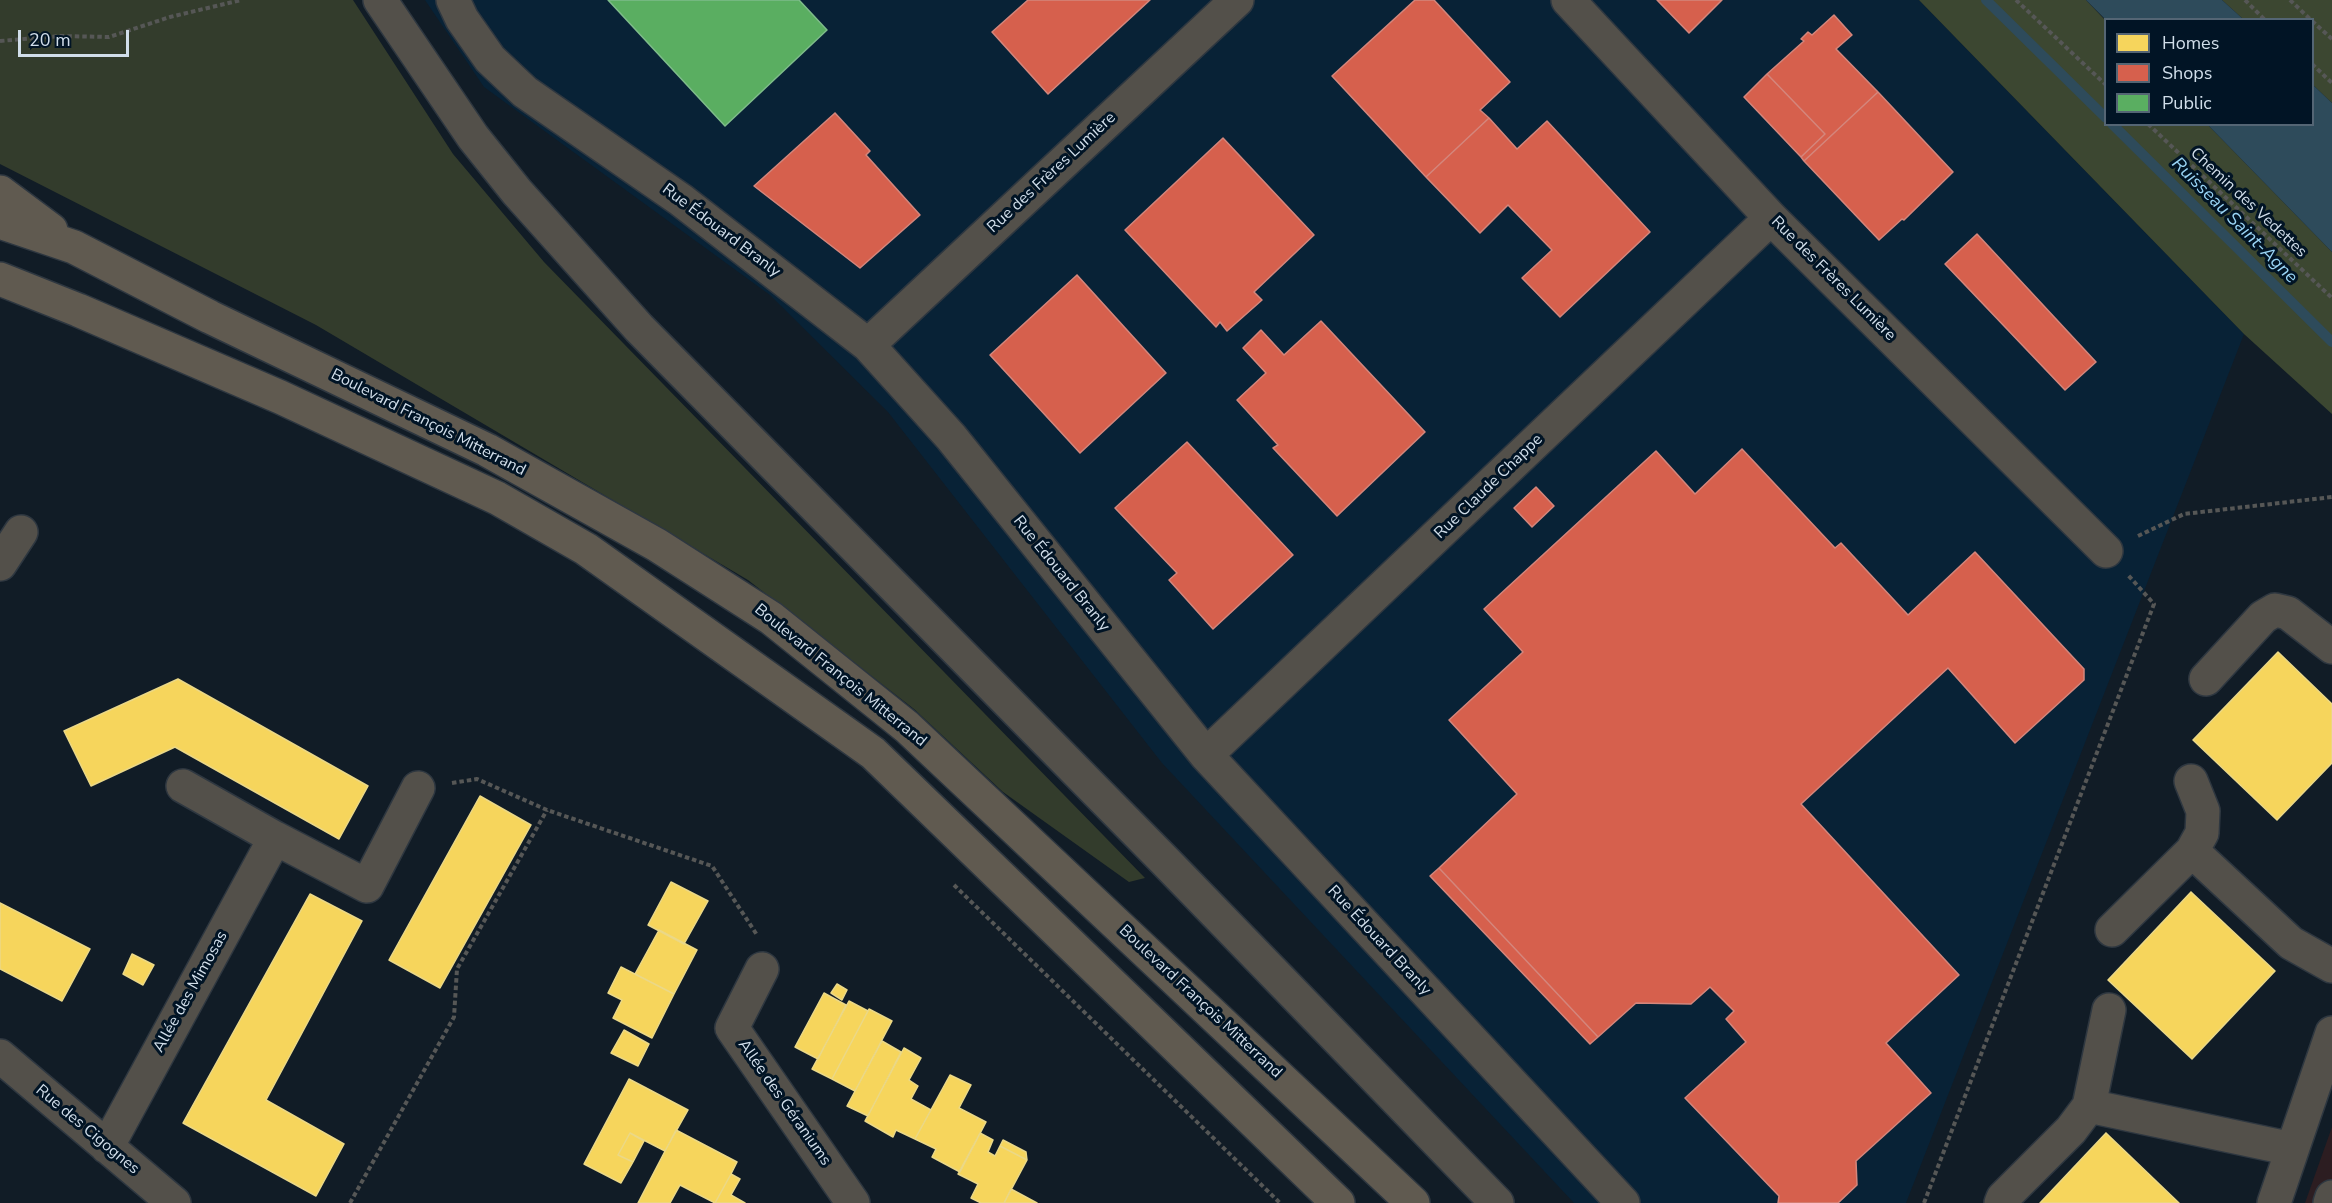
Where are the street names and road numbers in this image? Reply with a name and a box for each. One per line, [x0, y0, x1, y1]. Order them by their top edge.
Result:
street label: Rue des Frères Lumière [984, 109, 1120, 237]
street label: Chemin des Vedettes [2186, 144, 2310, 262]
street label: Rue Édouard Branly [658, 180, 784, 282]
street label: Rue des Frères Lumière [1767, 213, 1899, 345]
street label: Boulevard François Mitterrand [327, 365, 529, 481]
street label: Rue Claude Chappe [1431, 431, 1547, 543]
street label: Rue Édouard Branly [1009, 512, 1113, 636]
street label: Boulevard François Mitterrand [750, 601, 930, 751]
street label: Rue Édouard Branly [1323, 882, 1435, 1000]
street label: Boulevard François Mitterrand [1114, 921, 1286, 1083]
street label: Allée des Mimosas [150, 928, 232, 1056]
street label: Allée des Géraniums [733, 1036, 835, 1170]
street label: Rue des Cigognes [31, 1081, 143, 1179]

